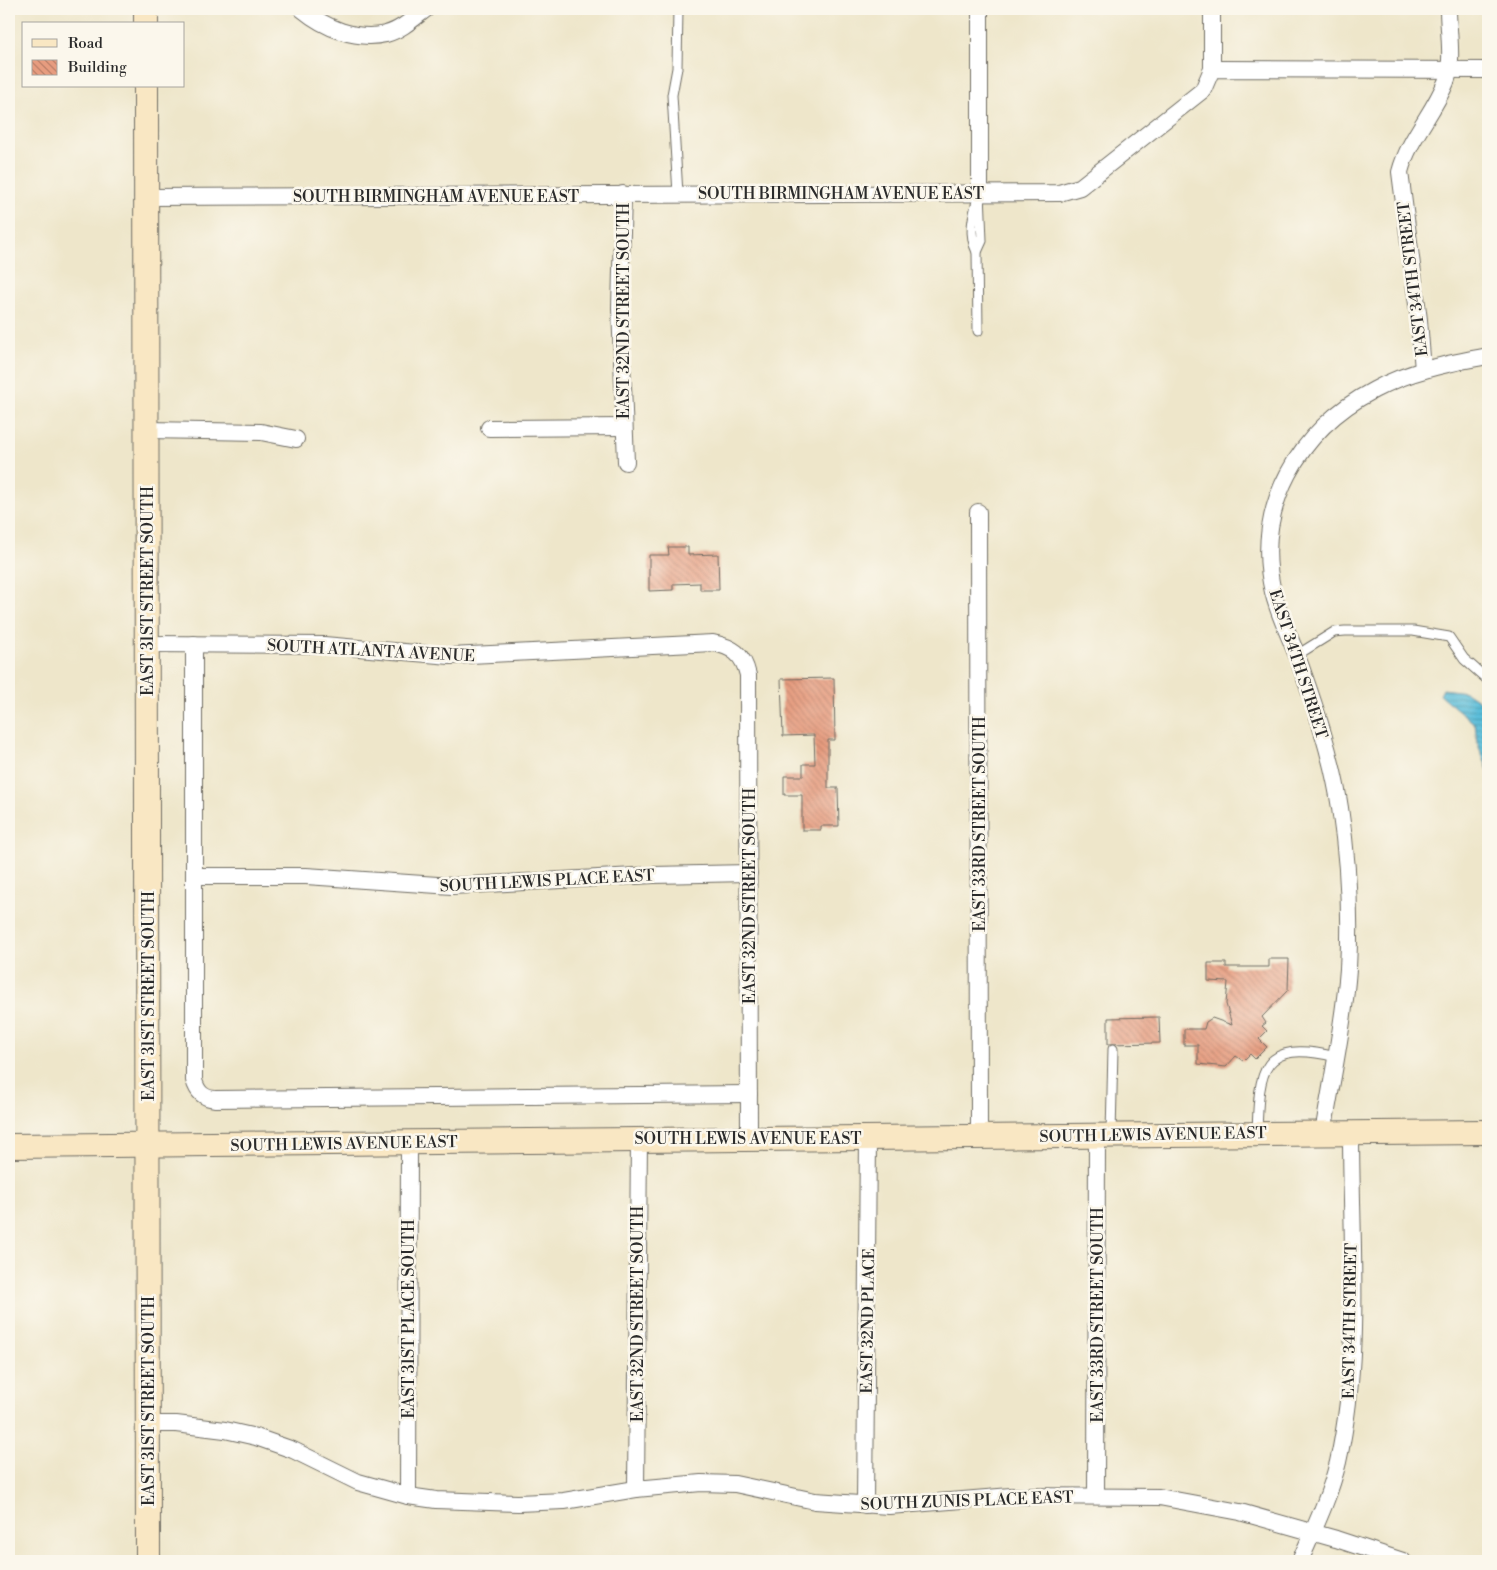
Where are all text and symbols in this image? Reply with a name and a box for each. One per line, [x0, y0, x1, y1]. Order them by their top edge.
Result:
legend [22, 22, 185, 88]
text: Road [68, 34, 103, 53]
text: Building [67, 58, 127, 77]
street label: SOUTH BIRMINGHAM AVENUE EAST [698, 184, 984, 204]
street label: SOUTH BIRMINGHAM AVENUE EAST [293, 187, 579, 207]
street label: EAST 34TH STREET [1394, 200, 1432, 358]
street label: EAST 32ND STREET SOUTH [614, 203, 634, 419]
street label: EAST 31ST STREET SOUTH [138, 486, 158, 696]
street label: EAST 34TH STREET [1264, 587, 1332, 742]
street label: SOUTH ATLANTA AVENUE [266, 636, 475, 666]
street label: EAST 33RD STREET SOUTH [970, 716, 990, 932]
street label: EAST 32ND STREET SOUTH [740, 788, 760, 1004]
street label: SOUTH LEWIS PLACE EAST [439, 865, 655, 897]
street label: EAST 31ST STREET SOUTH [139, 891, 159, 1101]
street label: SOUTH LEWIS AVENUE EAST [1039, 1123, 1267, 1147]
street label: SOUTH LEWIS AVENUE EAST [634, 1129, 862, 1149]
street label: SOUTH LEWIS AVENUE EAST [230, 1132, 458, 1156]
street label: EAST 32ND STREET SOUTH [628, 1206, 648, 1422]
street label: EAST 33RD STREET SOUTH [1088, 1207, 1108, 1423]
street label: EAST 31ST PLACE SOUTH [399, 1219, 419, 1419]
street label: EAST 34TH STREET [1339, 1243, 1361, 1399]
street label: EAST 32ND PLACE [857, 1248, 879, 1394]
street label: EAST 31ST STREET SOUTH [139, 1296, 159, 1506]
street label: SOUTH ZUNIS PLACE EAST [860, 1487, 1074, 1515]

